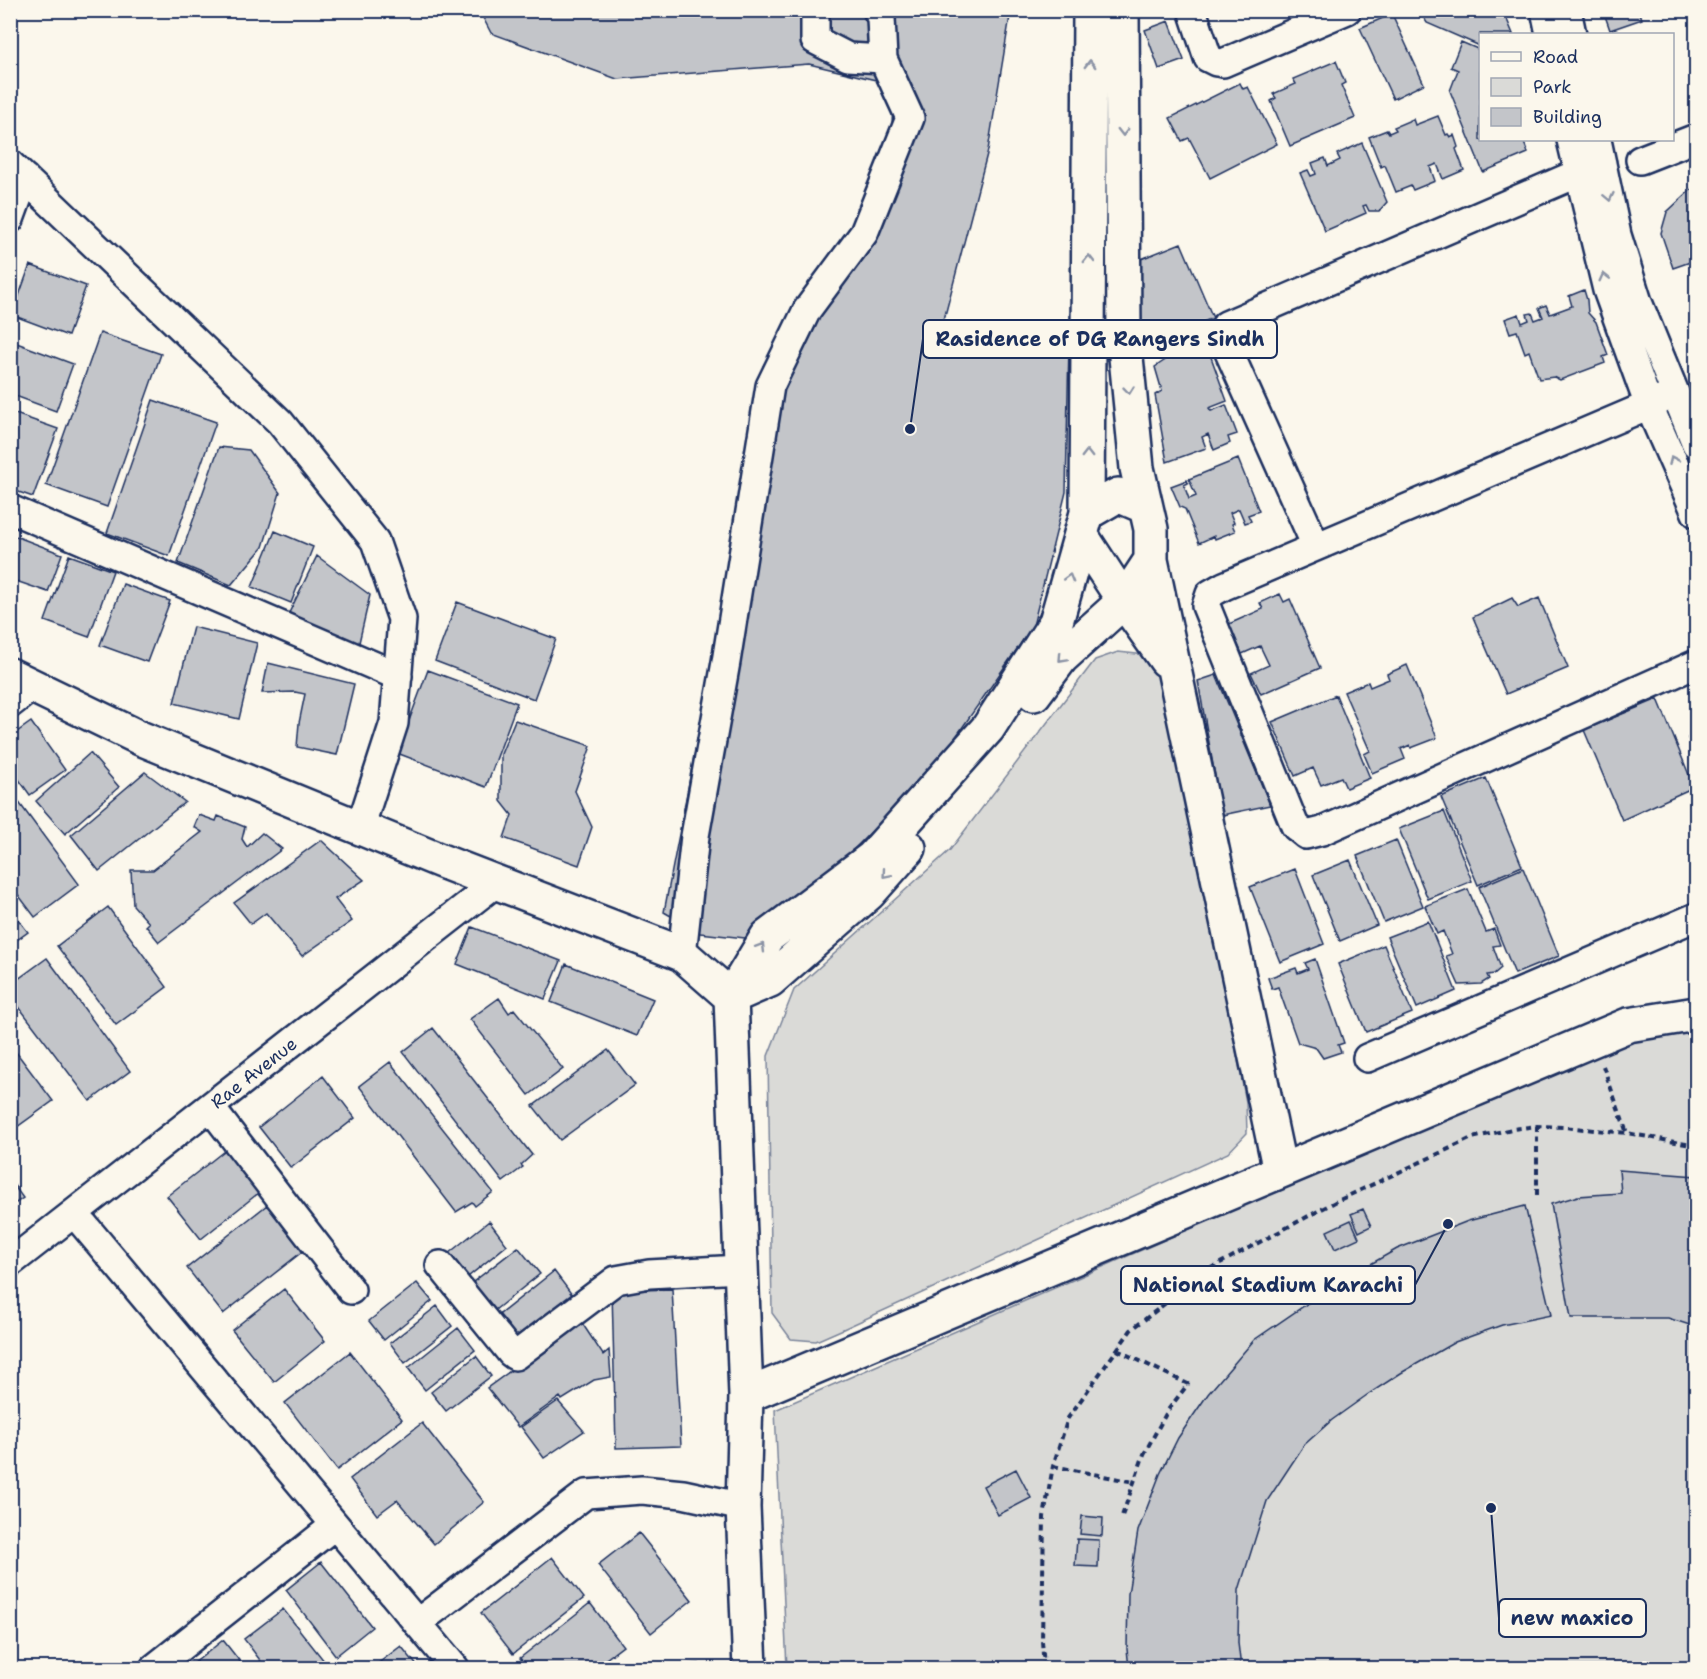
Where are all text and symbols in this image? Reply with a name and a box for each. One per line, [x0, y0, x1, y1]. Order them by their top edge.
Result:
legend [1479, 33, 1674, 141]
text: Road [1533, 45, 1578, 69]
one-way arrow [1084, 60, 1096, 69]
text: Park [1533, 75, 1572, 99]
text: Building [1533, 105, 1602, 129]
one-way arrow [1117, 127, 1129, 136]
one-way arrow [1602, 191, 1615, 201]
one-way arrow [1083, 255, 1095, 264]
one-way arrow [1598, 273, 1611, 283]
callout: Rasidence of DG Rangers Sindh [923, 320, 1277, 358]
text: Rasidence of DG Rangers Sindh [935, 326, 1265, 352]
one-way arrow [1122, 385, 1135, 394]
one-way arrow [1081, 450, 1093, 459]
one-way arrow [1668, 455, 1680, 466]
one-way arrow [1062, 573, 1074, 584]
one-way arrow [1058, 651, 1069, 662]
one-way arrow [882, 867, 893, 878]
one-way arrow [754, 943, 766, 953]
street label: Rae Avenue [206, 1032, 302, 1114]
callout: National Stadium Karachi [1121, 1266, 1415, 1304]
text: National Stadium Karachi [1133, 1272, 1403, 1298]
callout: new maxico [1499, 1599, 1646, 1637]
text: new maxico [1510, 1605, 1634, 1631]

